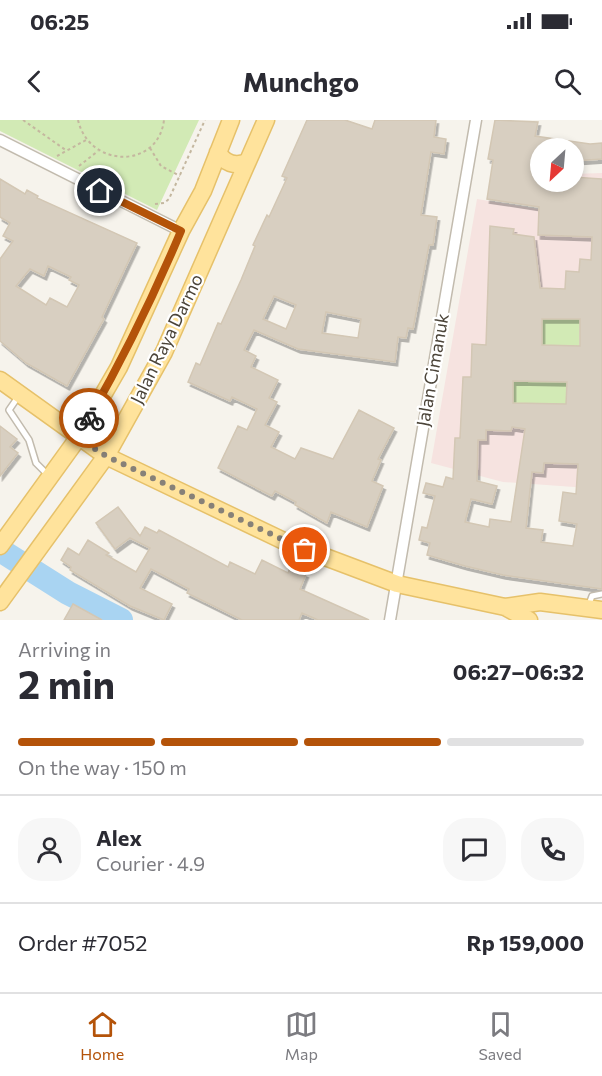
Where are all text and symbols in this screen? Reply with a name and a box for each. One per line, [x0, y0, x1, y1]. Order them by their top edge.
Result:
text: 06:25 [30, 8, 89, 35]
icon: back [18, 65, 51, 98]
text: Munchgo [243, 65, 359, 98]
icon: search [551, 65, 584, 98]
north arrow [530, 138, 584, 192]
map controls [530, 138, 584, 192]
pin [74, 165, 125, 216]
icon: home [83, 174, 116, 207]
street label: Jalan Raya Darmo [125, 270, 207, 407]
street label: Jalan Cimanuk [411, 311, 453, 428]
courier [59, 388, 119, 448]
icon: bike [73, 402, 106, 435]
pin [279, 524, 330, 575]
icon: bag [288, 533, 321, 566]
text: Arriving in [18, 637, 111, 661]
text: 06:27–06:32 [453, 658, 584, 685]
text: 2 min [18, 659, 115, 707]
text: On the way · 150 m [18, 755, 187, 779]
button: person [18, 818, 81, 881]
button: chat [443, 818, 506, 881]
button: phone [521, 818, 584, 881]
text: Alex [96, 824, 142, 851]
text: Courier · 4.9 [96, 851, 205, 875]
text: Order #7052 [18, 929, 147, 956]
text: Rp 159,000 [466, 929, 584, 956]
tab: Home [80, 1008, 124, 1063]
tab: Map [285, 1008, 318, 1063]
tab: Saved [478, 1008, 522, 1063]

